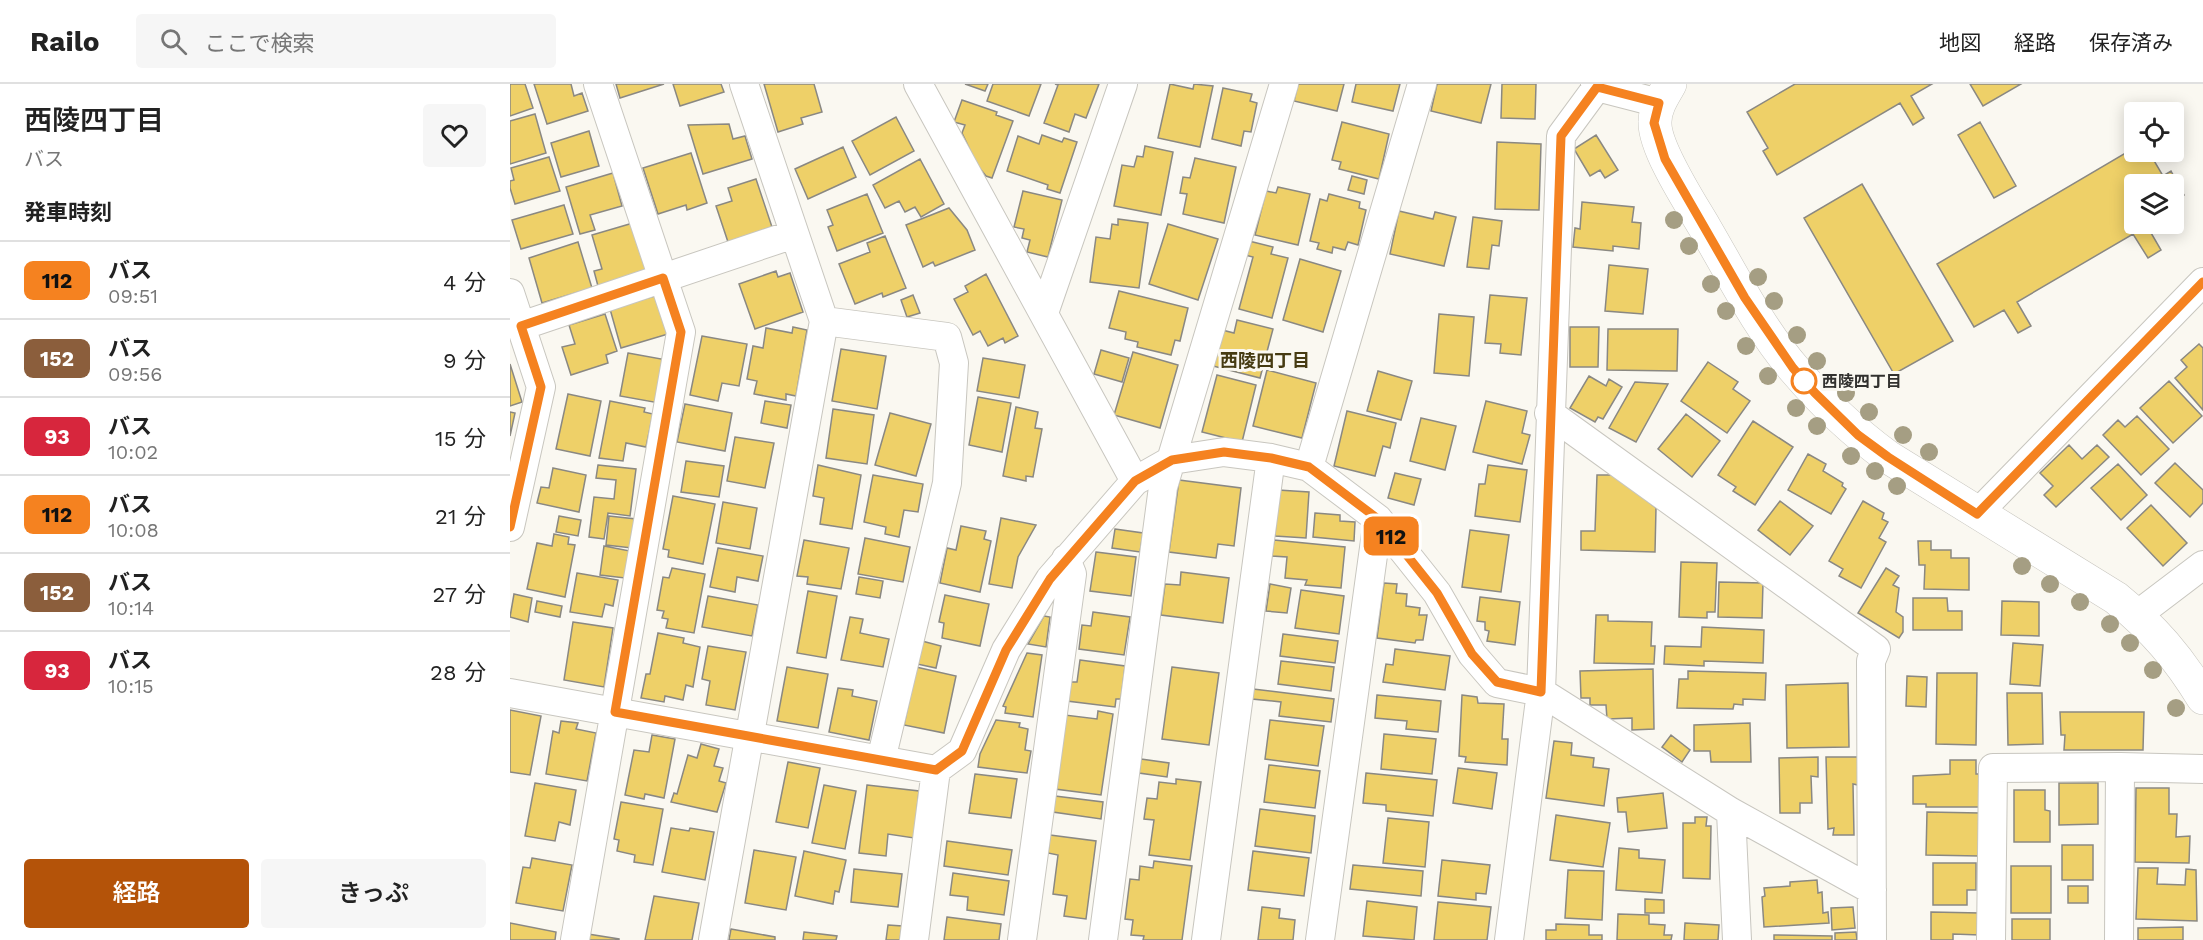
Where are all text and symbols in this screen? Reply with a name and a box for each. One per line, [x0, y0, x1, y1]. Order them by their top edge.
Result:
search box [136, 14, 556, 68]
text: Railo [30, 25, 100, 58]
icon: search [157, 25, 190, 58]
text: 地図 [1939, 30, 1981, 55]
text: 経路 [2014, 30, 2056, 55]
text: 保存済み [2089, 30, 2173, 55]
text: ここで検索 [205, 31, 315, 56]
map controls [2124, 102, 2184, 234]
button: locate [2124, 102, 2184, 162]
text: 西陵四丁目 [24, 104, 164, 137]
button: heart [423, 104, 486, 167]
text: バス [24, 147, 64, 171]
button: layers [2124, 174, 2184, 234]
text: 発車時刻 [24, 200, 112, 225]
text: バス [108, 258, 152, 283]
text: 112 [42, 268, 72, 293]
text: 4 分 [443, 270, 486, 295]
text: 09:51 [108, 284, 158, 308]
text: バス [108, 336, 152, 361]
text: 152 [40, 346, 74, 371]
text: 9 分 [443, 348, 486, 373]
district label: 西陵四丁目 [1220, 350, 1310, 371]
text: 09:56 [108, 362, 163, 386]
marker: 西陵四丁目 [1791, 368, 1817, 394]
place label: 西陵四丁目 [1822, 372, 1902, 391]
text: バス [108, 414, 152, 439]
text: 93 [44, 424, 70, 449]
text: 15 分 [435, 426, 486, 451]
text: 10:02 [108, 440, 158, 464]
text: バス [108, 492, 152, 517]
text: 112 [42, 502, 72, 527]
text: 21 分 [435, 504, 486, 529]
line badge: 112 [1356, 516, 1426, 556]
text: 10:08 [108, 518, 159, 542]
text: 112 [1376, 524, 1406, 549]
text: バス [108, 570, 152, 595]
text: 152 [40, 580, 74, 605]
text: 27 分 [432, 582, 486, 607]
text: 10:14 [108, 596, 154, 620]
text: バス [108, 648, 152, 673]
text: 93 [44, 658, 70, 683]
text: 28 分 [430, 660, 486, 685]
text: 10:15 [108, 674, 154, 698]
button: 経路 [24, 859, 249, 928]
button: きっぷ [261, 859, 486, 928]

